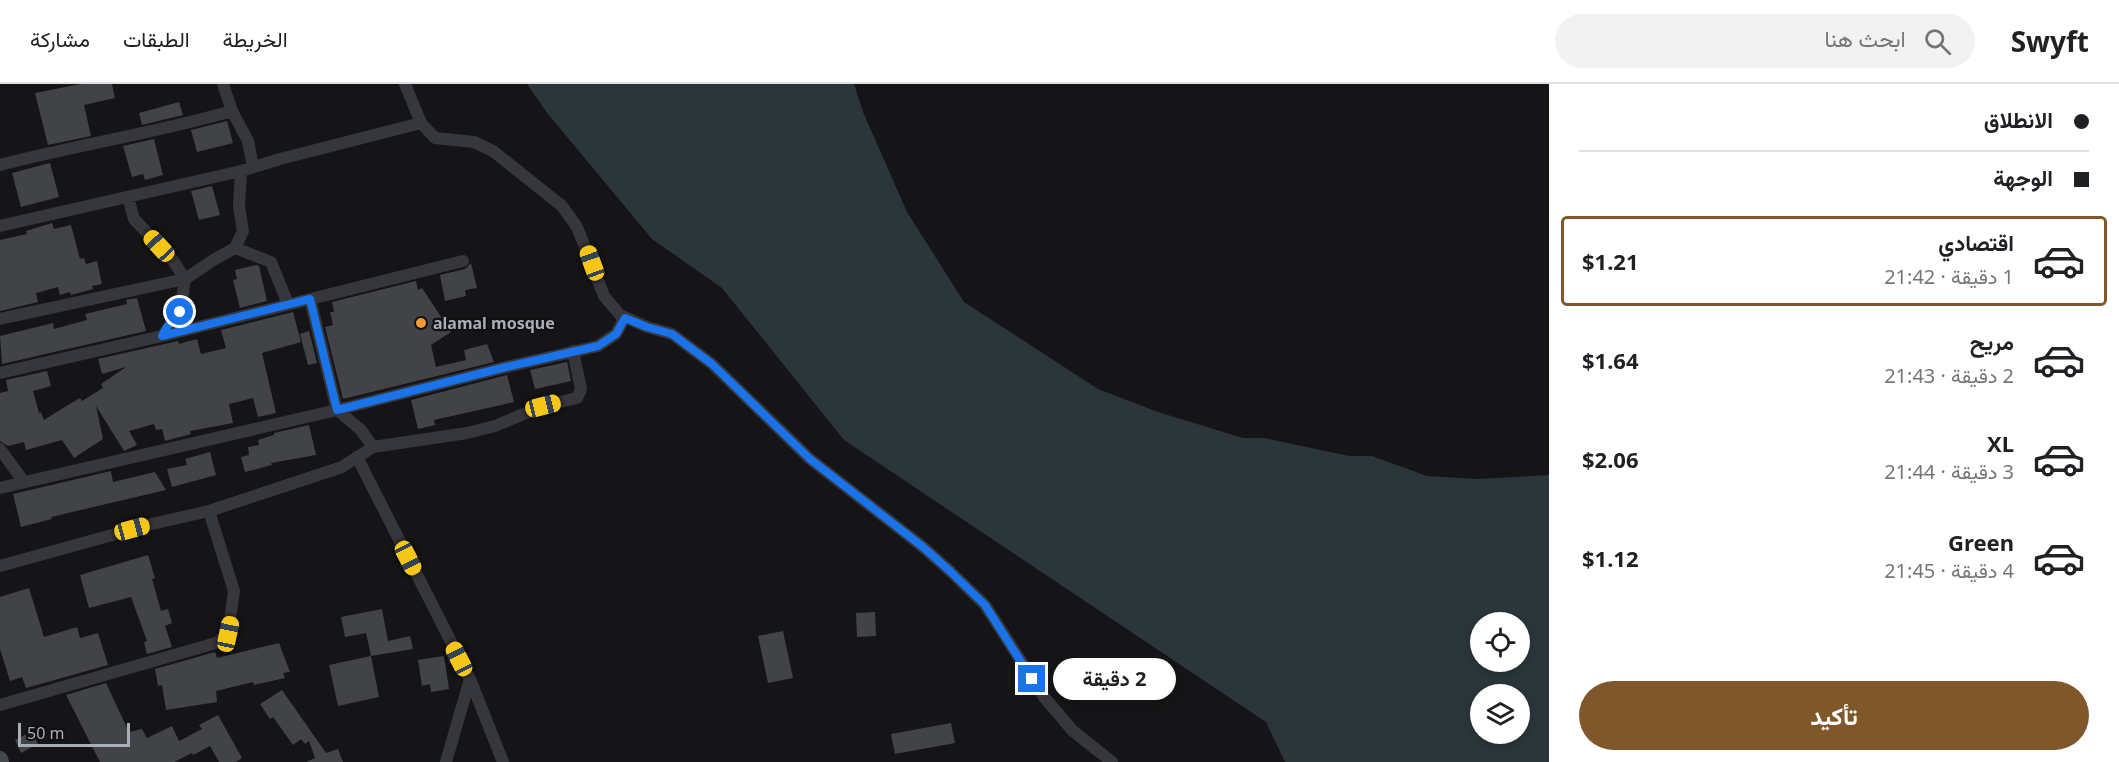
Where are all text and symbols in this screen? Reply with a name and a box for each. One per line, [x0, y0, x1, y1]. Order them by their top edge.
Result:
search box [1555, 14, 1975, 68]
text: Swyft [2011, 22, 2089, 60]
text: ابحث هنا [1824, 23, 1906, 53]
text: مشاركة [30, 25, 90, 53]
text: الطبقات [123, 25, 190, 53]
text: الخريطة [223, 25, 288, 53]
icon: search [1921, 25, 1954, 58]
text: الانطلاق [1984, 104, 2053, 134]
text: الوجهة [1993, 162, 2053, 192]
car [140, 227, 178, 265]
text: اقتصادي [1938, 227, 2014, 257]
icon: car [2032, 234, 2086, 288]
car [577, 243, 607, 283]
text: $1.21 [1582, 246, 1639, 276]
text: 1 دقيقة · 21:42 [1884, 263, 2014, 290]
route start [166, 298, 193, 325]
place label: alamal mosque [433, 312, 555, 334]
marker: alamal mosque [414, 316, 428, 330]
text: مريح [1970, 326, 2014, 356]
icon: car [2032, 333, 2086, 387]
text: $1.64 [1582, 345, 1639, 375]
text: 2 دقيقة · 21:43 [1884, 362, 2014, 389]
car [523, 393, 563, 419]
text: XL [1987, 428, 2014, 458]
icon: car [2032, 432, 2086, 486]
text: $2.06 [1582, 444, 1639, 474]
text: 3 دقيقة · 21:44 [1884, 458, 2014, 485]
car [112, 516, 152, 542]
text: Green [1948, 527, 2014, 557]
icon: car [2032, 531, 2086, 585]
car [392, 538, 424, 578]
text: $1.12 [1582, 543, 1639, 573]
text: 4 دقيقة · 21:45 [1884, 557, 2014, 584]
map controls [1470, 612, 1530, 744]
button: locate [1470, 612, 1530, 672]
car [215, 615, 241, 653]
car [443, 639, 475, 679]
callout: 2 دقيقة [1053, 658, 1176, 700]
route end [1018, 665, 1045, 692]
text: 2 دقيقة [1083, 665, 1146, 692]
button: تأكيد [1579, 681, 2089, 750]
button: layers [1470, 684, 1530, 744]
scale bar [18, 720, 130, 748]
text: 50 m [27, 722, 64, 744]

